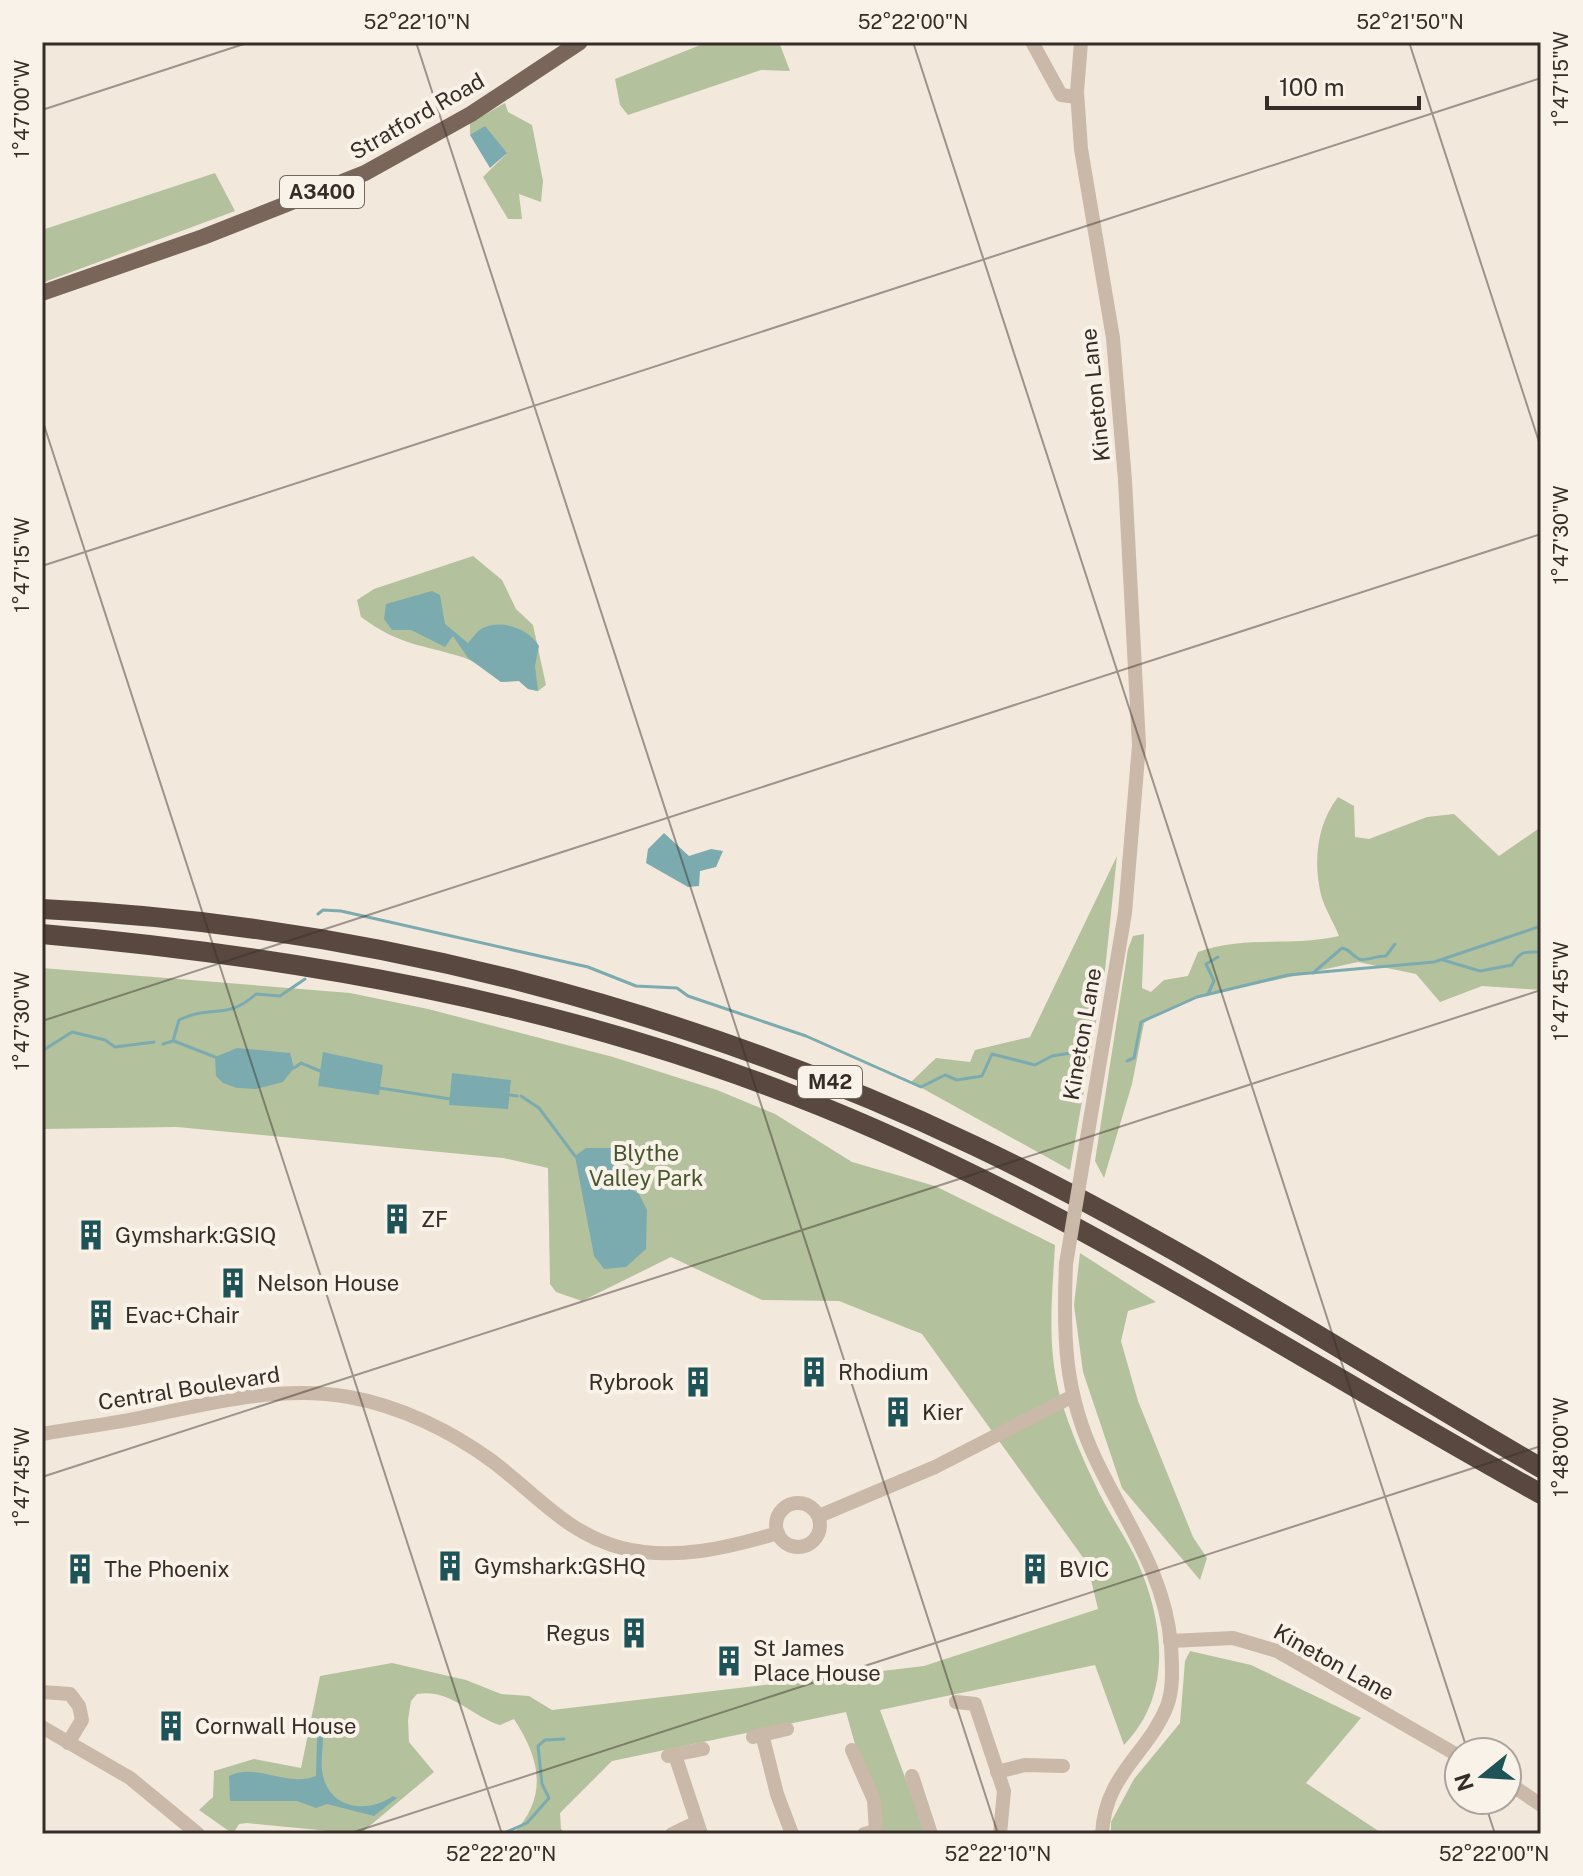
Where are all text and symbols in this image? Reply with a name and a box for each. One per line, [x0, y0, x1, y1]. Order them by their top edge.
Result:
text: 52°22'10"N [364, 10, 470, 34]
text: 52°22'00"N [858, 10, 968, 34]
text: 52°21'50"N [1356, 10, 1464, 34]
text: 1°47'15"W [1549, 31, 1573, 127]
text: 1°47'00"W [10, 60, 34, 158]
scale bar [1267, 60, 1419, 110]
street label: Stratford Road [345, 67, 489, 165]
text: 100 m [1279, 73, 1345, 101]
road number: A3400 [280, 176, 364, 208]
street label: Kineton Lane [1075, 327, 1115, 463]
text: 1°47'30"W [1549, 485, 1573, 585]
text: 1°47'15"W [10, 517, 34, 613]
text: 1°47'45"W [1549, 941, 1573, 1041]
street label: Kineton Lane [1058, 966, 1106, 1102]
text: 1°47'30"W [10, 971, 34, 1071]
road number: M42 [798, 1066, 862, 1098]
park label: Blythe Valley Park [589, 1140, 703, 1191]
building icon: ZF [380, 1202, 414, 1236]
place label: ZF [421, 1206, 448, 1232]
building icon: Gymshark:GSIQ [74, 1218, 108, 1252]
place label: Gymshark:GSIQ [115, 1222, 276, 1248]
building icon: Nelson House [216, 1266, 250, 1300]
place label: Nelson House [257, 1270, 399, 1296]
building icon: Evac+Chair [84, 1298, 118, 1332]
place label: Evac+Chair [125, 1302, 240, 1328]
building icon: Rhodium [797, 1355, 831, 1389]
place label: Rhodium [838, 1359, 929, 1385]
street label: Central Boulevard [96, 1361, 282, 1415]
building icon: Rybrook [681, 1365, 715, 1399]
place label: Rybrook [589, 1369, 674, 1395]
building icon: Kier [881, 1395, 915, 1429]
text: 1°48'00"W [1549, 1397, 1573, 1497]
place label: Kier [922, 1399, 964, 1425]
text: 1°47'45"W [10, 1427, 34, 1527]
building icon: Gymshark:GSHQ [433, 1549, 467, 1583]
building icon: The Phoenix [63, 1552, 97, 1586]
building icon: BVIC [1018, 1552, 1052, 1586]
place label: Gymshark:GSHQ [474, 1553, 646, 1579]
place label: The Phoenix [104, 1556, 230, 1582]
place label: BVIC [1059, 1556, 1109, 1582]
building icon: Regus [617, 1616, 651, 1650]
street label: Kineton Lane [1269, 1618, 1399, 1706]
place label: Regus [546, 1620, 610, 1646]
place label: St James Place House [753, 1635, 881, 1686]
building icon: St James Place House [712, 1644, 746, 1678]
building icon: Cornwall House [154, 1709, 188, 1743]
place label: Cornwall House [195, 1713, 356, 1739]
north arrow [1443, 1736, 1523, 1816]
text: N [1449, 1770, 1479, 1794]
text: 52°22'20"N [446, 1842, 556, 1866]
text: 52°22'10"N [945, 1842, 1051, 1866]
text: 52°22'00"N [1439, 1842, 1549, 1866]

